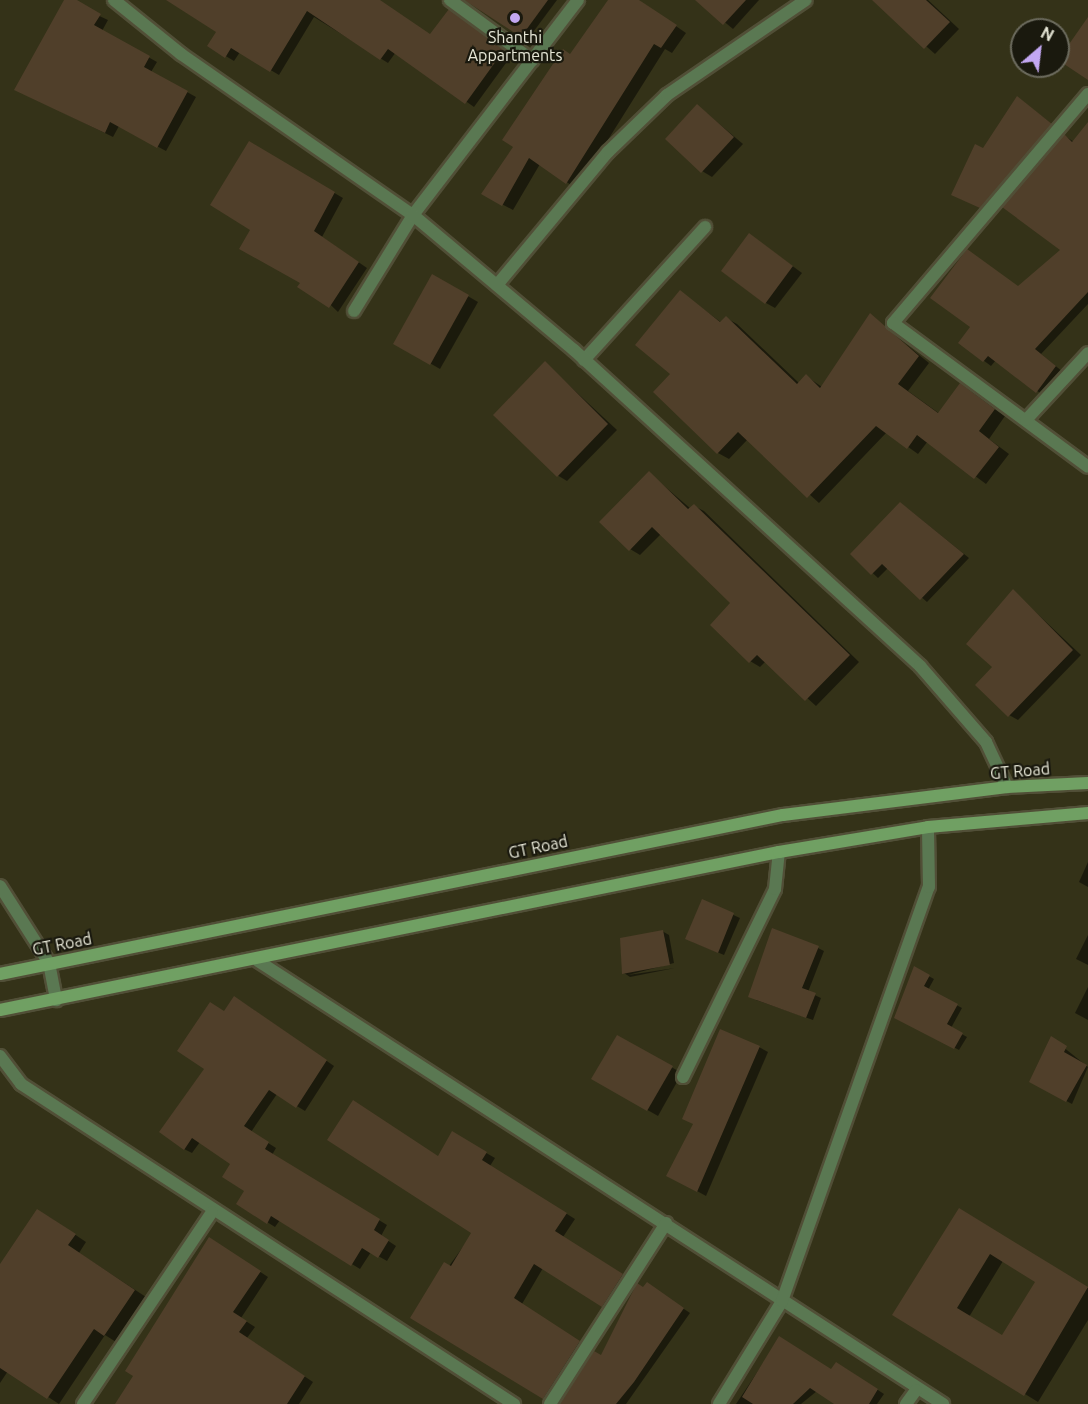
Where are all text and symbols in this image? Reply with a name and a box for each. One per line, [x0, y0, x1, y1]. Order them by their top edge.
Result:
marker: Shanthi Appartments [508, 11, 522, 25]
north arrow [1010, 18, 1070, 78]
text: N [1038, 23, 1057, 45]
place label: Shanthi Appartments [468, 27, 562, 65]
street label: GT Road [989, 759, 1051, 783]
street label: GT Road [507, 831, 569, 863]
street label: GT Road [31, 929, 93, 959]

